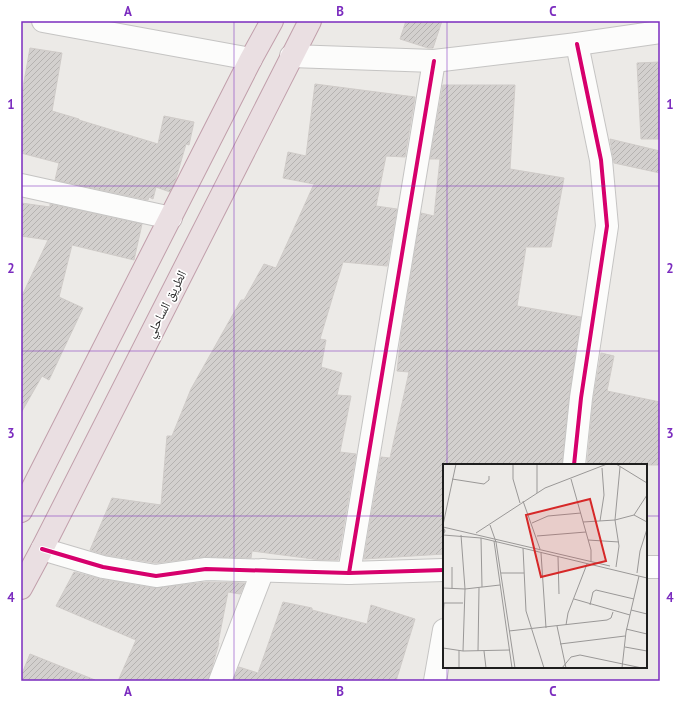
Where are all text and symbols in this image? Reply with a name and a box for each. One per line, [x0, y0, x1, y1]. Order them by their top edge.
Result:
text: A [124, 3, 132, 20]
text: B [336, 3, 344, 20]
text: C [549, 3, 557, 20]
text: 1 [7, 96, 15, 113]
text: 1 [666, 96, 674, 113]
text: 2 [7, 260, 15, 277]
text: 2 [666, 260, 674, 277]
street label: الطريق الساحلي [142, 267, 192, 342]
text: 3 [7, 425, 15, 442]
text: 3 [666, 425, 674, 442]
inset map [443, 464, 647, 668]
text: 4 [7, 589, 15, 606]
text: 4 [666, 589, 674, 606]
text: A [124, 683, 132, 700]
text: B [336, 683, 344, 700]
text: C [549, 683, 557, 700]

